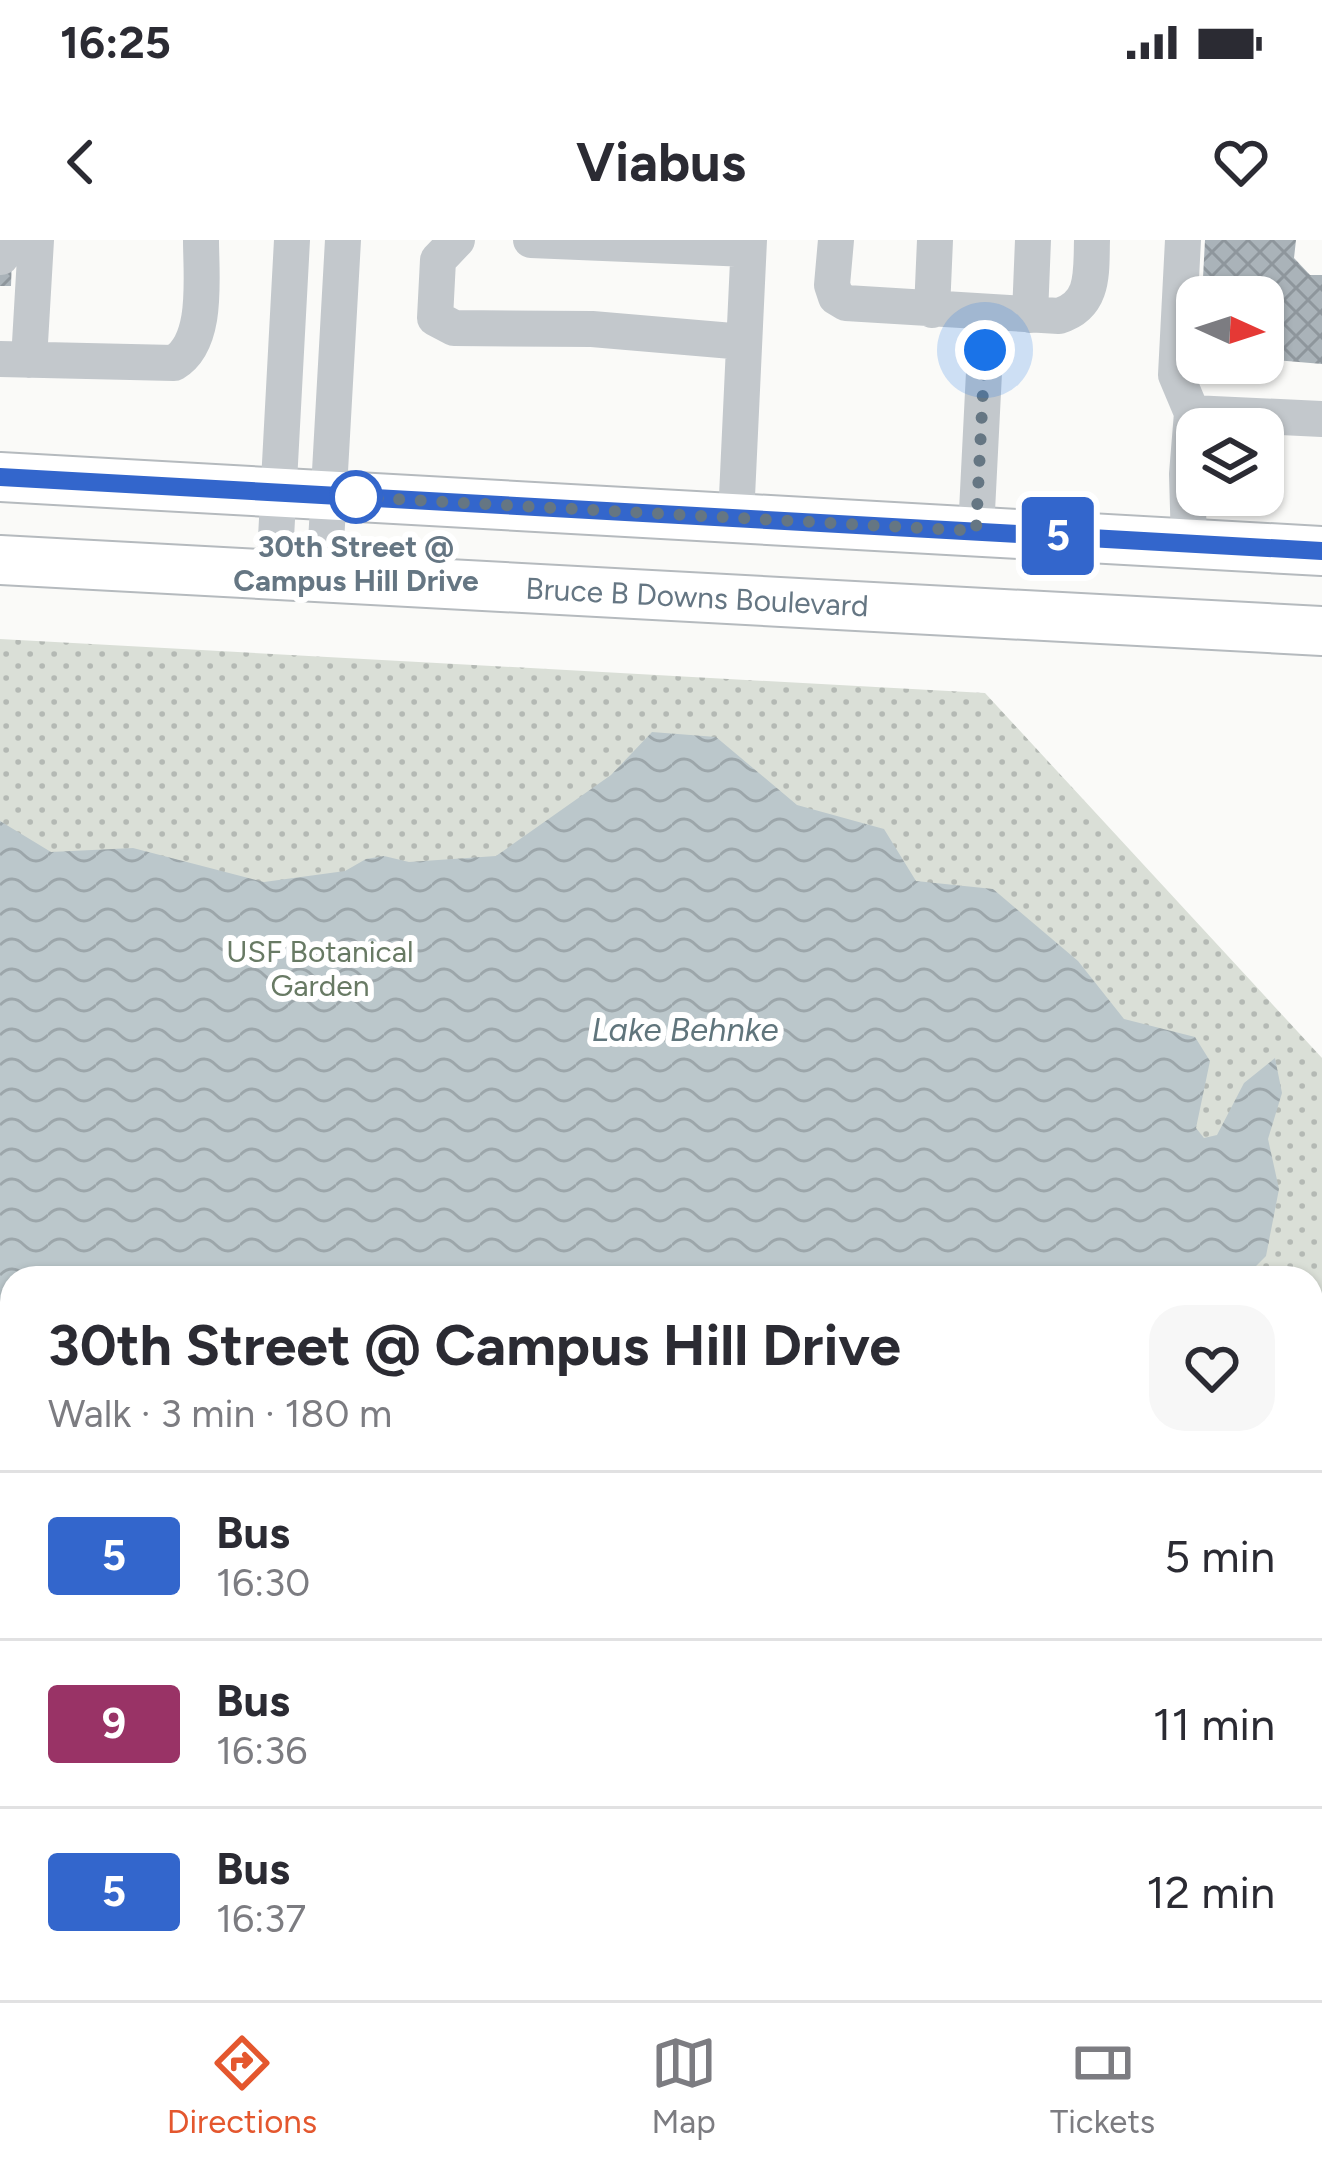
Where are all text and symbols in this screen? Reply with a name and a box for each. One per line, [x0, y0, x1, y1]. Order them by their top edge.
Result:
text: 16:25 [60, 15, 171, 69]
icon: back [48, 129, 114, 195]
icon: heart [1208, 129, 1274, 195]
text: Viabus [576, 130, 746, 195]
north arrow [1176, 276, 1284, 384]
map controls [1176, 276, 1284, 516]
your location [955, 320, 1015, 380]
button: layers [1176, 408, 1284, 516]
marker: 30th Street @ Campus Hill Drive [331, 472, 381, 522]
line badge: 5 [1019, 497, 1097, 575]
text: 5 [1046, 510, 1070, 561]
place label: 30th Street @ Campus Hill Drive [233, 528, 479, 599]
street label: Bruce B Downs Boulevard [524, 570, 870, 624]
park label: USF Botanical Garden [226, 933, 414, 1004]
water label: Lake Behnke [591, 1010, 779, 1049]
button: heart [1149, 1305, 1275, 1431]
text: 30th Street @ Campus Hill Drive [48, 1311, 901, 1379]
text: Walk · 3 min · 180 m [48, 1390, 392, 1437]
text: Bus [216, 1505, 290, 1559]
text: 5 min [1164, 1529, 1275, 1583]
text: 5 [102, 1530, 126, 1581]
text: 16:30 [216, 1559, 310, 1606]
text: Bus [216, 1673, 290, 1727]
text: 11 min [1153, 1697, 1275, 1751]
text: 9 [102, 1698, 126, 1749]
text: 16:36 [216, 1727, 307, 1774]
text: Bus [216, 1841, 290, 1895]
text: 12 min [1146, 1865, 1275, 1919]
text: 5 [102, 1866, 126, 1917]
text: 16:37 [216, 1895, 306, 1942]
tab: Directions [167, 2030, 317, 2141]
tab: Map [651, 2030, 717, 2141]
tab: Tickets [1050, 2030, 1155, 2141]

